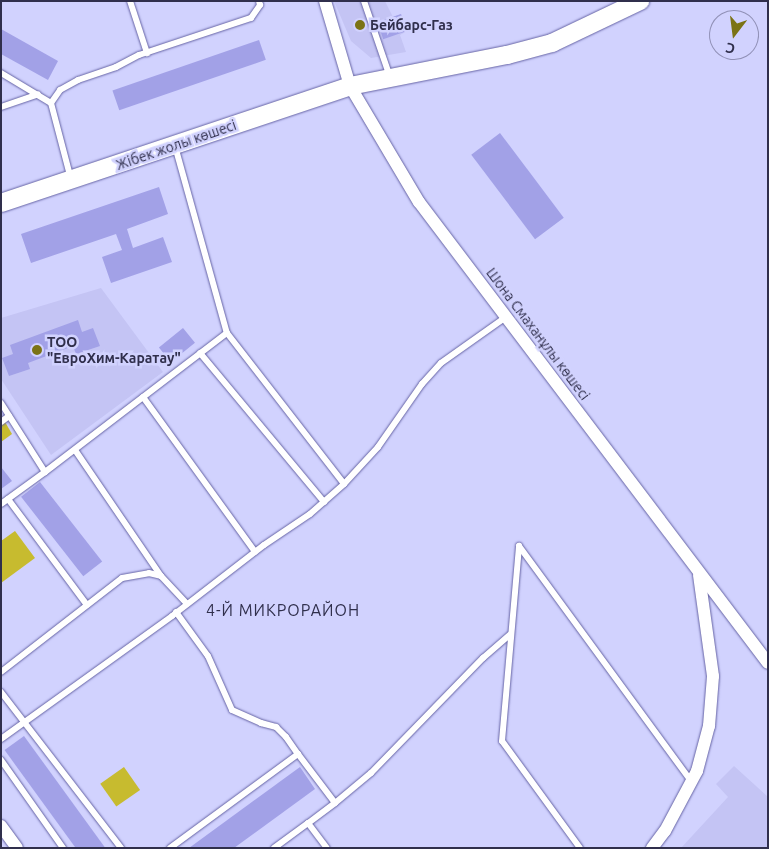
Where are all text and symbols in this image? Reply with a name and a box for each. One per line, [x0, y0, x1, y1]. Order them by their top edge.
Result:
north arrow [709, 10, 759, 60]
place label: Бейбарс-Газ [370, 17, 453, 33]
marker: Бейбарс-Газ [354, 19, 366, 31]
text: С [724, 40, 737, 57]
street label: Жібек жолы көшесі [114, 117, 238, 173]
street label: Шона Смаханұлы көшесі [483, 265, 593, 403]
place label: ТОО "ЕвроХим-Каратау" [47, 334, 181, 367]
marker: ТОО "ЕвроХим-Каратау" [31, 344, 43, 356]
district label: 4-Й МИКРОРАЙОН [204, 600, 362, 620]

